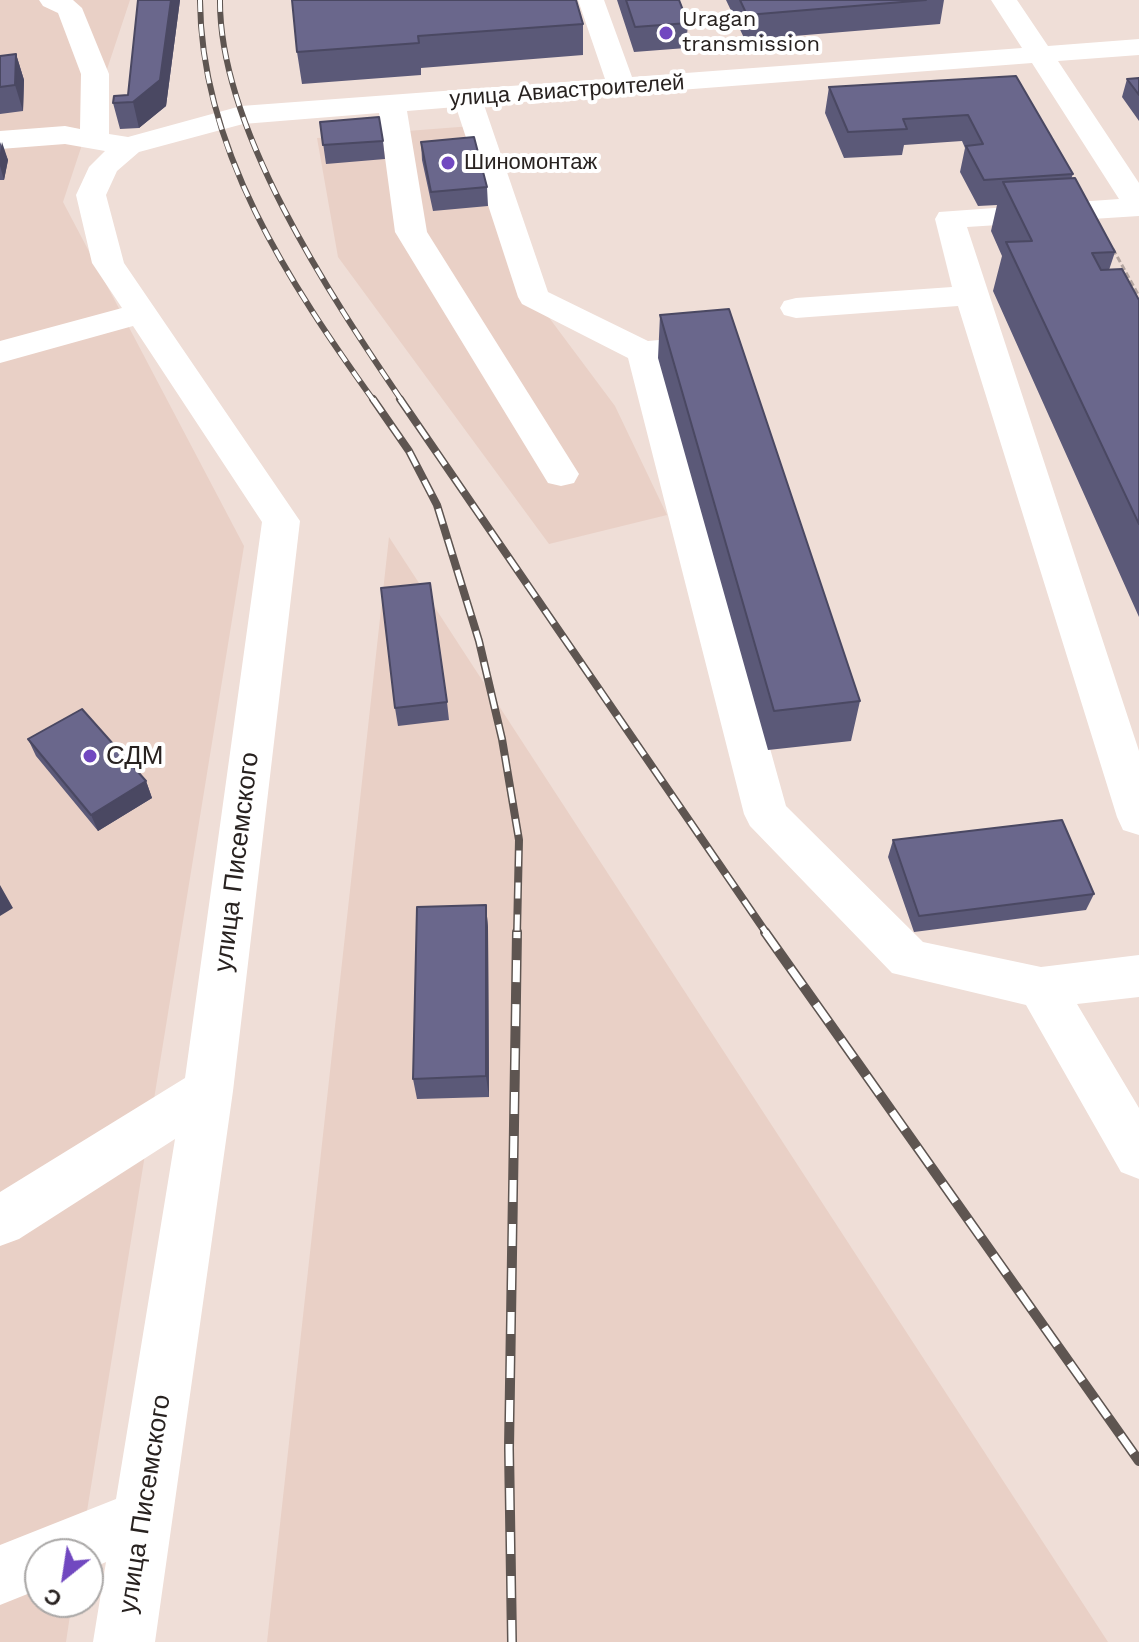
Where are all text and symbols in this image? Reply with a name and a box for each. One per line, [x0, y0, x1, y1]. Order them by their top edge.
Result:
place label: Uragan transmission [682, 7, 820, 58]
marker: Uragan transmission [657, 24, 675, 42]
street label: улица Авиастроителей [449, 70, 685, 112]
place label: Шиномонтаж [464, 150, 597, 176]
marker: Шиномонтаж [439, 154, 457, 172]
place label: СДМ [106, 740, 163, 772]
marker: СДМ [81, 747, 99, 765]
street label: улица Писемского [208, 750, 266, 974]
street label: улица Писемского [112, 1392, 178, 1616]
north arrow [24, 1538, 104, 1618]
text: С [40, 1583, 66, 1612]

